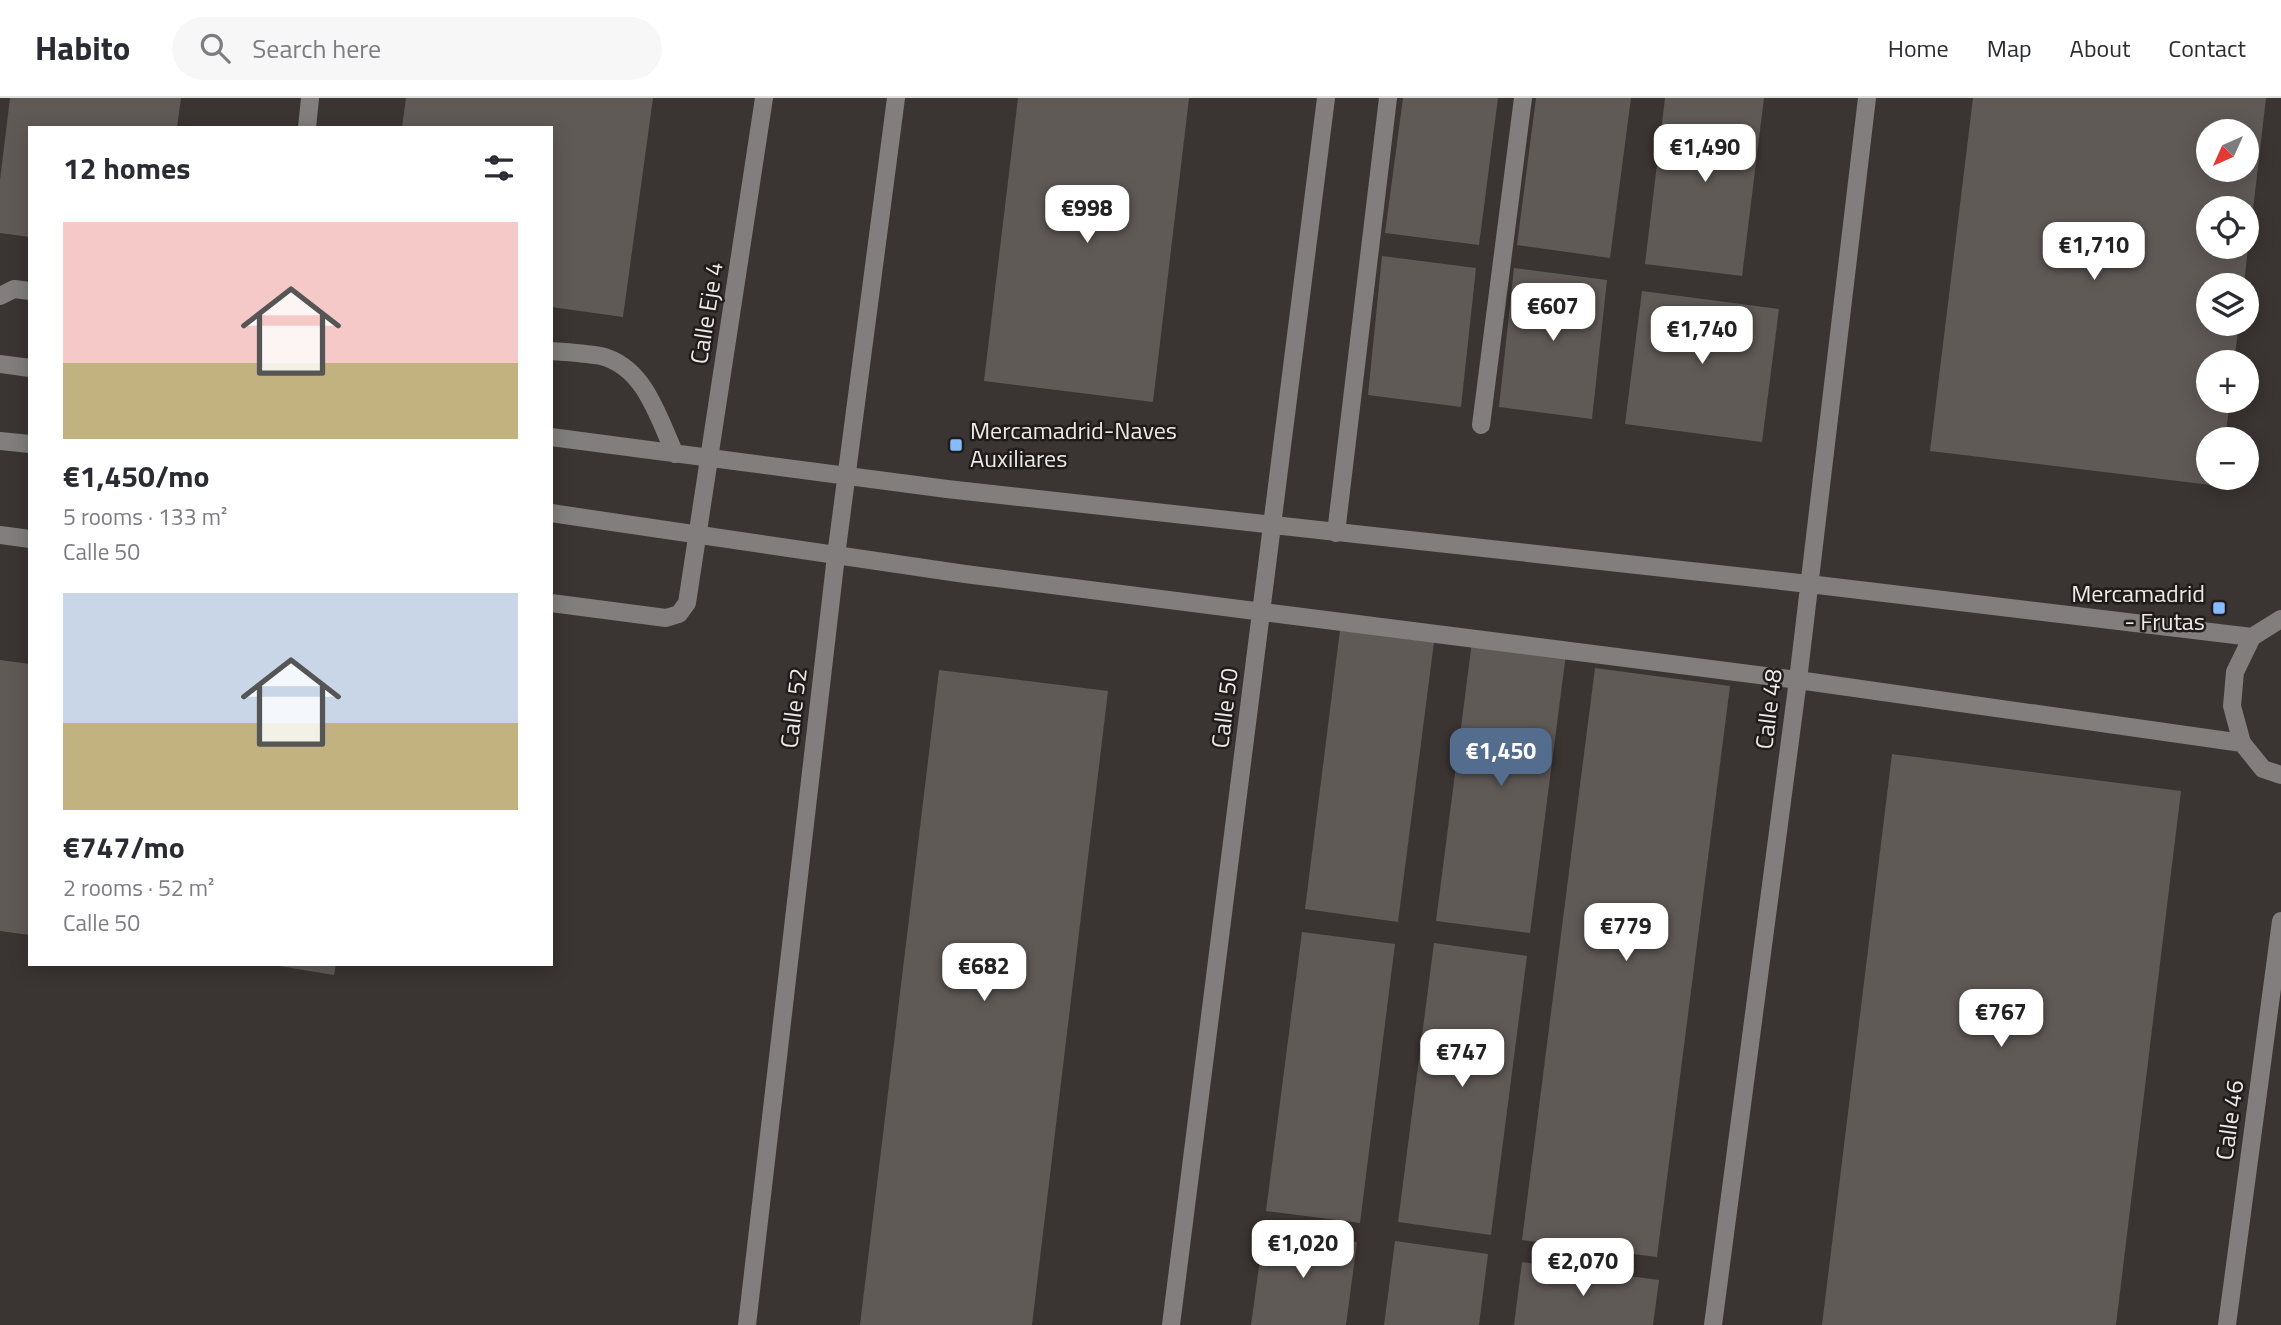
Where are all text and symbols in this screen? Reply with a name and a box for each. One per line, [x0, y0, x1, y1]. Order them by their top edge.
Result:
search box [172, 17, 662, 80]
text: Habito [35, 23, 130, 73]
icon: search [196, 29, 234, 67]
text: Search here [252, 29, 381, 68]
text: Home [1888, 30, 1949, 66]
text: Map [1987, 30, 2032, 66]
text: About [2070, 30, 2130, 66]
text: Contact [2168, 30, 2246, 66]
north arrow [2196, 119, 2259, 182]
map controls [2196, 119, 2259, 490]
pin: €1,490 [1648, 125, 1762, 184]
text: €1,490 [1670, 129, 1740, 164]
text: 12 homes [63, 145, 190, 191]
icon: filters [480, 149, 518, 187]
pin: €998 [1046, 186, 1128, 245]
text: €998 [1061, 190, 1113, 225]
button: locate [2196, 196, 2259, 259]
pin: €1,710 [2037, 222, 2151, 282]
text: €1,710 [2059, 227, 2129, 262]
street label: Calle Eje 4 [680, 259, 732, 366]
icon: home [228, 268, 354, 394]
button: layers [2196, 273, 2259, 336]
pin: €607 [1512, 284, 1594, 343]
text: €607 [1527, 288, 1579, 323]
pin: €1,740 [1645, 306, 1759, 366]
text: €1,740 [1667, 311, 1737, 346]
button: + [2196, 350, 2259, 413]
place label: Mercamadrid-Naves Auxiliares [970, 412, 1177, 476]
button: − [2196, 427, 2259, 490]
marker: Mercamadrid-Naves Auxiliares [948, 437, 964, 453]
text: €1,450/mo [63, 453, 209, 499]
text: 5 rooms · 133 m² [63, 499, 227, 534]
text: Calle 50 [63, 534, 140, 569]
place label: Mercamadrid - Frutas [2071, 575, 2205, 639]
marker: Mercamadrid - Frutas [2211, 600, 2227, 616]
icon: home [228, 639, 354, 765]
street label: Calle 52 [770, 666, 816, 750]
street label: Calle 50 [1201, 666, 1247, 750]
street label: Calle 48 [1745, 667, 1791, 751]
pin: €1,450 [1444, 728, 1558, 788]
text: €1,450 [1466, 733, 1536, 768]
text: €747/mo [63, 824, 185, 870]
text: 2 rooms · 52 m² [63, 870, 214, 905]
pin: €779 [1585, 904, 1667, 963]
text: Calle 50 [63, 905, 140, 940]
text: €779 [1600, 908, 1652, 943]
pin: €682 [943, 944, 1025, 1003]
text: €682 [958, 948, 1010, 983]
pin: €767 [1960, 990, 2042, 1049]
text: €767 [1975, 994, 2027, 1029]
pin: €747 [1421, 1030, 1503, 1089]
text: €747 [1436, 1034, 1488, 1069]
street label: Calle 46 [2206, 1078, 2252, 1162]
pin: €1,020 [1246, 1220, 1360, 1280]
text: €1,020 [1268, 1225, 1338, 1260]
pin: €2,070 [1526, 1238, 1640, 1298]
text: €2,070 [1548, 1243, 1618, 1278]

